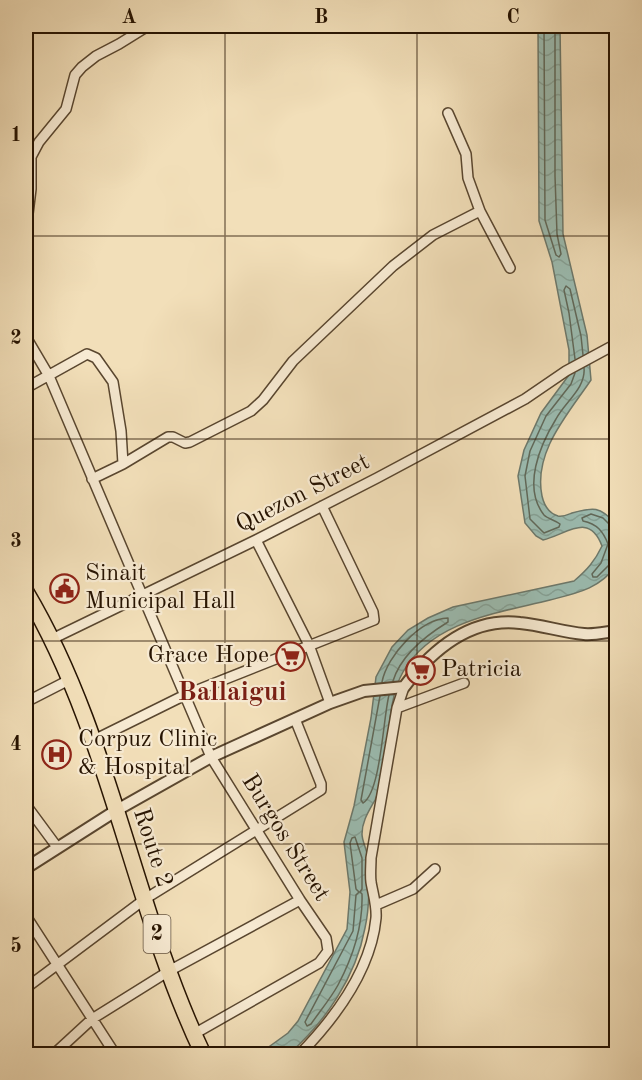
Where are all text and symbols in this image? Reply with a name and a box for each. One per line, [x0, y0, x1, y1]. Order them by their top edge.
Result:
text: A [121, 8, 137, 28]
text: B [314, 8, 328, 28]
text: C [506, 8, 520, 28]
text: 1 [10, 126, 22, 146]
text: 2 [10, 329, 22, 349]
street label: Quezon Street [232, 450, 374, 538]
text: 3 [10, 532, 22, 552]
place label: Sinait Municipal Hall [85, 562, 236, 614]
public building icon: Sinait Municipal Hall [48, 572, 80, 604]
supermarket icon: Grace Hope [274, 640, 306, 672]
place label: Grace Hope [148, 644, 269, 668]
supermarket icon: Patricia [404, 654, 436, 686]
place label: Patricia [441, 658, 522, 682]
district label: Ballaigui [177, 679, 287, 706]
place label: Corpuz Clinic & Hospital [78, 728, 217, 780]
text: 4 [10, 735, 22, 755]
hospital icon: Corpuz Clinic & Hospital [41, 738, 73, 770]
street label: Burgos Street [236, 770, 334, 906]
street label: Route 2 [128, 805, 176, 891]
road number: 2 [144, 915, 170, 953]
text: 5 [10, 936, 22, 957]

